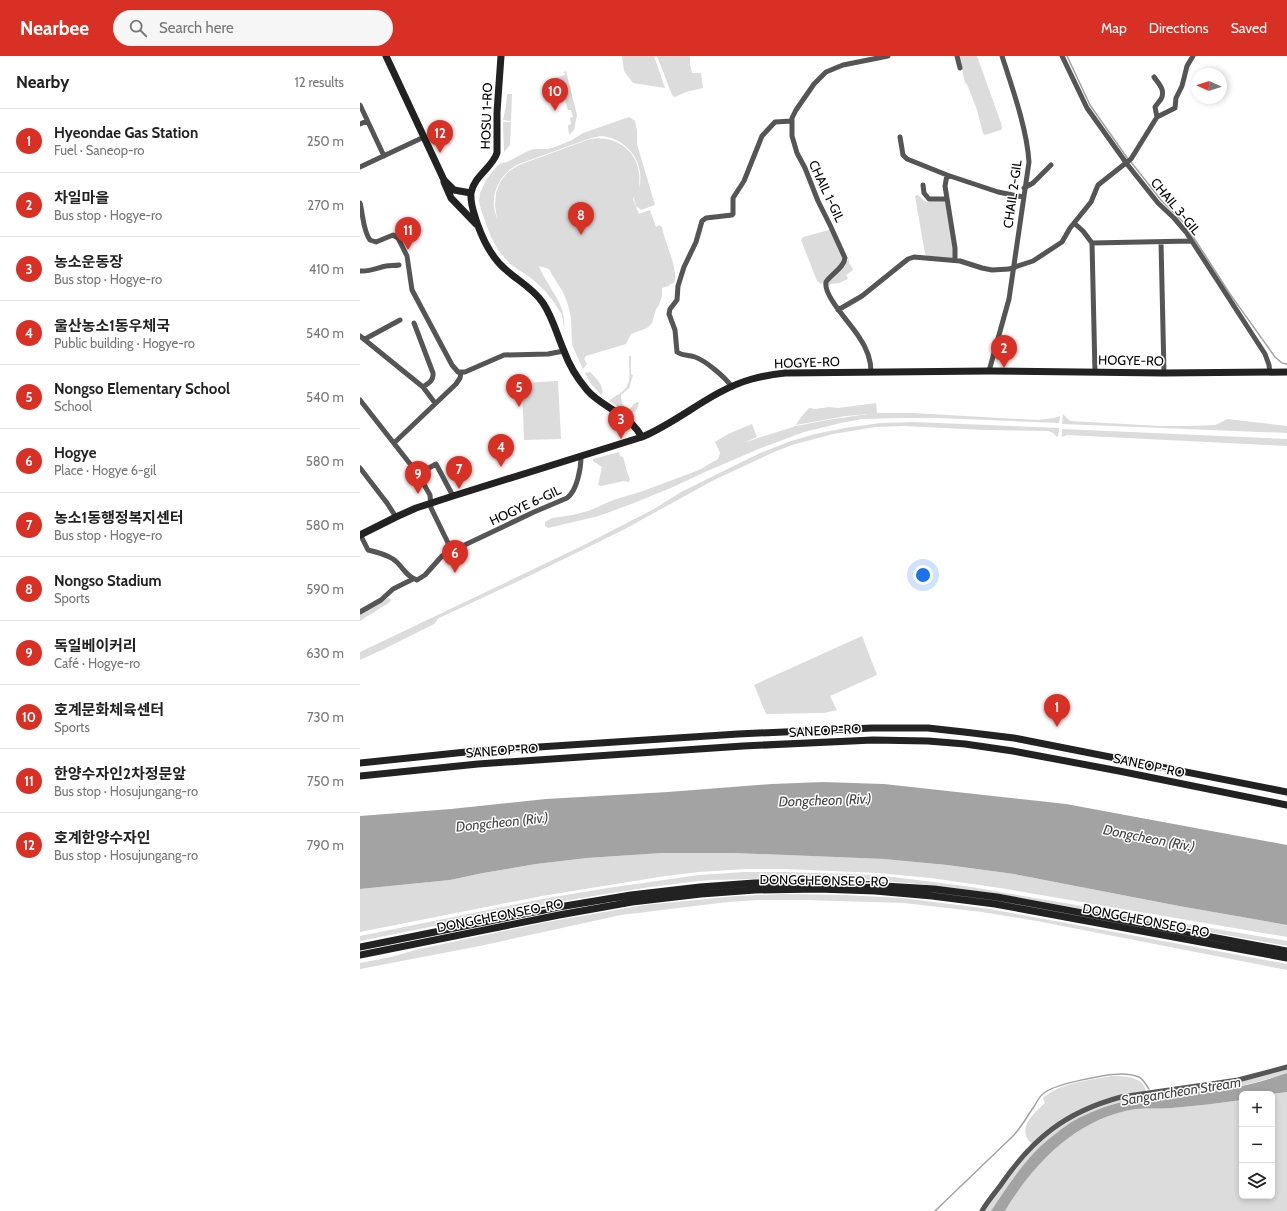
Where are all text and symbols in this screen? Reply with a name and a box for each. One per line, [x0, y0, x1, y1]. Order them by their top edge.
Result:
search box [113, 10, 393, 46]
text: Nearbee [20, 17, 89, 40]
icon: search [127, 17, 149, 39]
text: Search here [159, 19, 234, 37]
text: Map [1101, 19, 1127, 37]
text: Directions [1149, 19, 1209, 37]
text: Saved [1231, 19, 1267, 37]
north arrow [1191, 68, 1227, 104]
text: Nearby [16, 72, 69, 92]
text: 12 results [294, 74, 344, 90]
pin: 10 [542, 78, 568, 111]
street label: HOSU 1-RO [477, 82, 495, 150]
pin: 12 [427, 120, 453, 153]
text: Hyeondae Gas Station [54, 124, 198, 142]
text: 1 [27, 133, 31, 149]
text: 250 m [307, 133, 344, 149]
text: Fuel · Saneop-ro [54, 142, 145, 158]
street label: CHAIL 1-GIL [806, 158, 848, 225]
street label: CHAIL 2-GIL [999, 158, 1025, 229]
street label: CHAIL 3-GIL [1148, 174, 1205, 238]
text: 차일마을 [54, 189, 109, 207]
text: 2 [26, 197, 32, 213]
text: 270 m [307, 197, 344, 213]
pin: 8 [568, 202, 594, 235]
text: Bus stop · Hogye-ro [54, 207, 162, 223]
pin: 11 [395, 217, 421, 250]
text: 농소운동장 [54, 253, 123, 271]
text: 3 [25, 261, 33, 277]
text: 410 m [309, 261, 344, 277]
text: Bus stop · Hogye-ro [54, 271, 162, 287]
text: 울산농소1동우체국 [54, 317, 170, 335]
text: 4 [25, 325, 33, 341]
text: 540 m [306, 325, 344, 341]
text: Public building · Hogye-ro [54, 335, 195, 351]
pin: 2 [991, 335, 1017, 368]
street label: HOGYE-RO [1098, 351, 1164, 369]
street label: HOGYE-RO [774, 353, 840, 371]
pin: 5 [506, 374, 532, 407]
text: Nongso Elementary School [54, 380, 230, 398]
text: 5 [26, 389, 32, 405]
text: 540 m [306, 389, 344, 405]
text: School [54, 398, 92, 414]
pin: 3 [608, 406, 634, 439]
pin: 4 [488, 434, 514, 467]
text: Hogye [54, 444, 96, 462]
text: 6 [25, 453, 33, 469]
text: 580 m [306, 453, 344, 469]
pin: 7 [446, 456, 472, 489]
pin: 9 [405, 461, 431, 494]
text: Place · Hogye 6-gil [54, 462, 156, 478]
street label: HOGYE 6-GIL [487, 481, 564, 528]
text: 농소1동행정복지센터 [54, 509, 184, 527]
text: 7 [26, 517, 32, 533]
text: 580 m [306, 517, 344, 533]
text: Bus stop · Hogye-ro [54, 527, 162, 543]
pin: 6 [442, 540, 468, 573]
your location [913, 565, 933, 585]
text: Nongso Stadium [54, 572, 162, 590]
text: 8 [25, 581, 33, 597]
text: 590 m [306, 581, 344, 597]
text: Sports [54, 590, 90, 606]
text: 독일베이커리 [54, 637, 137, 655]
text: 9 [25, 645, 33, 661]
text: 630 m [306, 645, 344, 661]
text: Café · Hogye-ro [54, 655, 140, 671]
pin: 1 [1044, 694, 1070, 727]
text: 호계문화체육센터 [54, 701, 164, 719]
text: 10 [22, 709, 36, 725]
text: 730 m [307, 709, 344, 725]
text: Sports [54, 719, 90, 735]
street label: SANEOP-RO [788, 720, 862, 740]
street label: SANEOP-RO [465, 739, 539, 761]
street label: SANEOP-RO [1112, 750, 1186, 780]
text: 한양수자인2차정문앞 [54, 765, 186, 783]
text: 11 [24, 773, 34, 789]
text: 750 m [307, 773, 344, 789]
text: Bus stop · Hosujungang-ro [54, 783, 198, 799]
water label: Dongcheon (Riv.) [778, 789, 872, 811]
water label: Dongcheon (Riv.) [455, 808, 549, 836]
water label: Dongcheon (Riv.) [1102, 820, 1196, 856]
text: 호계한양수자인 [54, 829, 151, 847]
text: 12 [23, 837, 35, 853]
text: 790 m [307, 837, 344, 853]
text: Bus stop · Hosujungang-ro [54, 847, 198, 863]
street label: DONGCHEONSEO-RO [759, 871, 889, 889]
street label: DONGCHEONSEO-RO [435, 895, 565, 935]
street label: DONGCHEONSEO-RO [1081, 900, 1211, 940]
water label: Sangancheon Stream [1120, 1073, 1242, 1109]
map controls [1239, 1091, 1275, 1199]
button: + [1239, 1091, 1275, 1127]
button: − [1239, 1127, 1275, 1163]
button: layers [1239, 1163, 1275, 1199]

